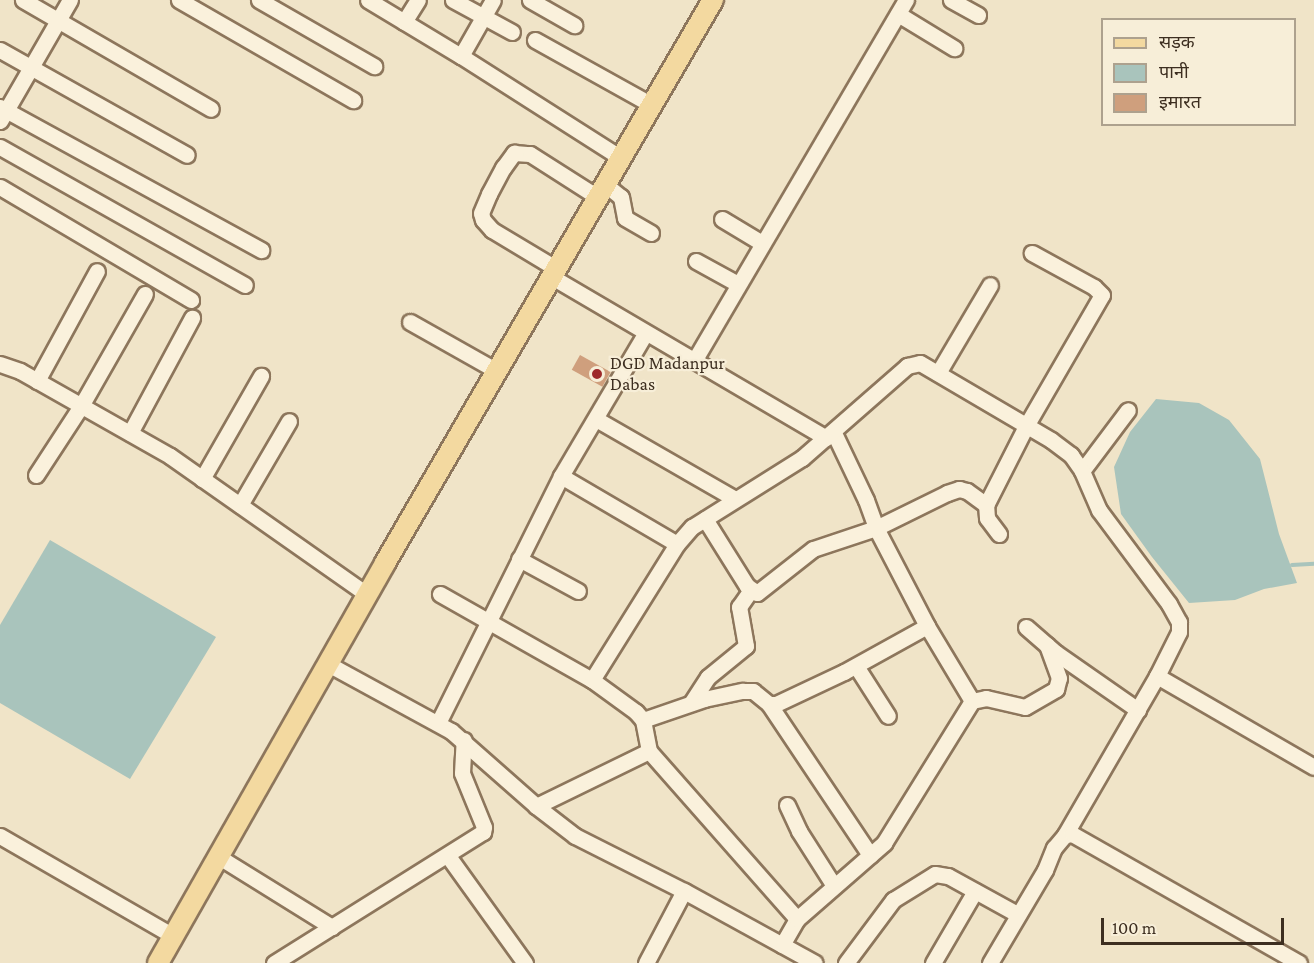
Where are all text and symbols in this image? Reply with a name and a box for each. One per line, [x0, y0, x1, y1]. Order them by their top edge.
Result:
legend [1101, 18, 1296, 126]
text: सड़क [1159, 32, 1195, 52]
text: पानी [1159, 62, 1189, 82]
text: इमारत [1159, 92, 1201, 112]
place label: DGD Madanpur Dabas [610, 353, 725, 395]
marker: DGD Madanpur Dabas [588, 365, 606, 383]
scale bar [1104, 906, 1287, 944]
text: 100 m [1112, 918, 1156, 938]

